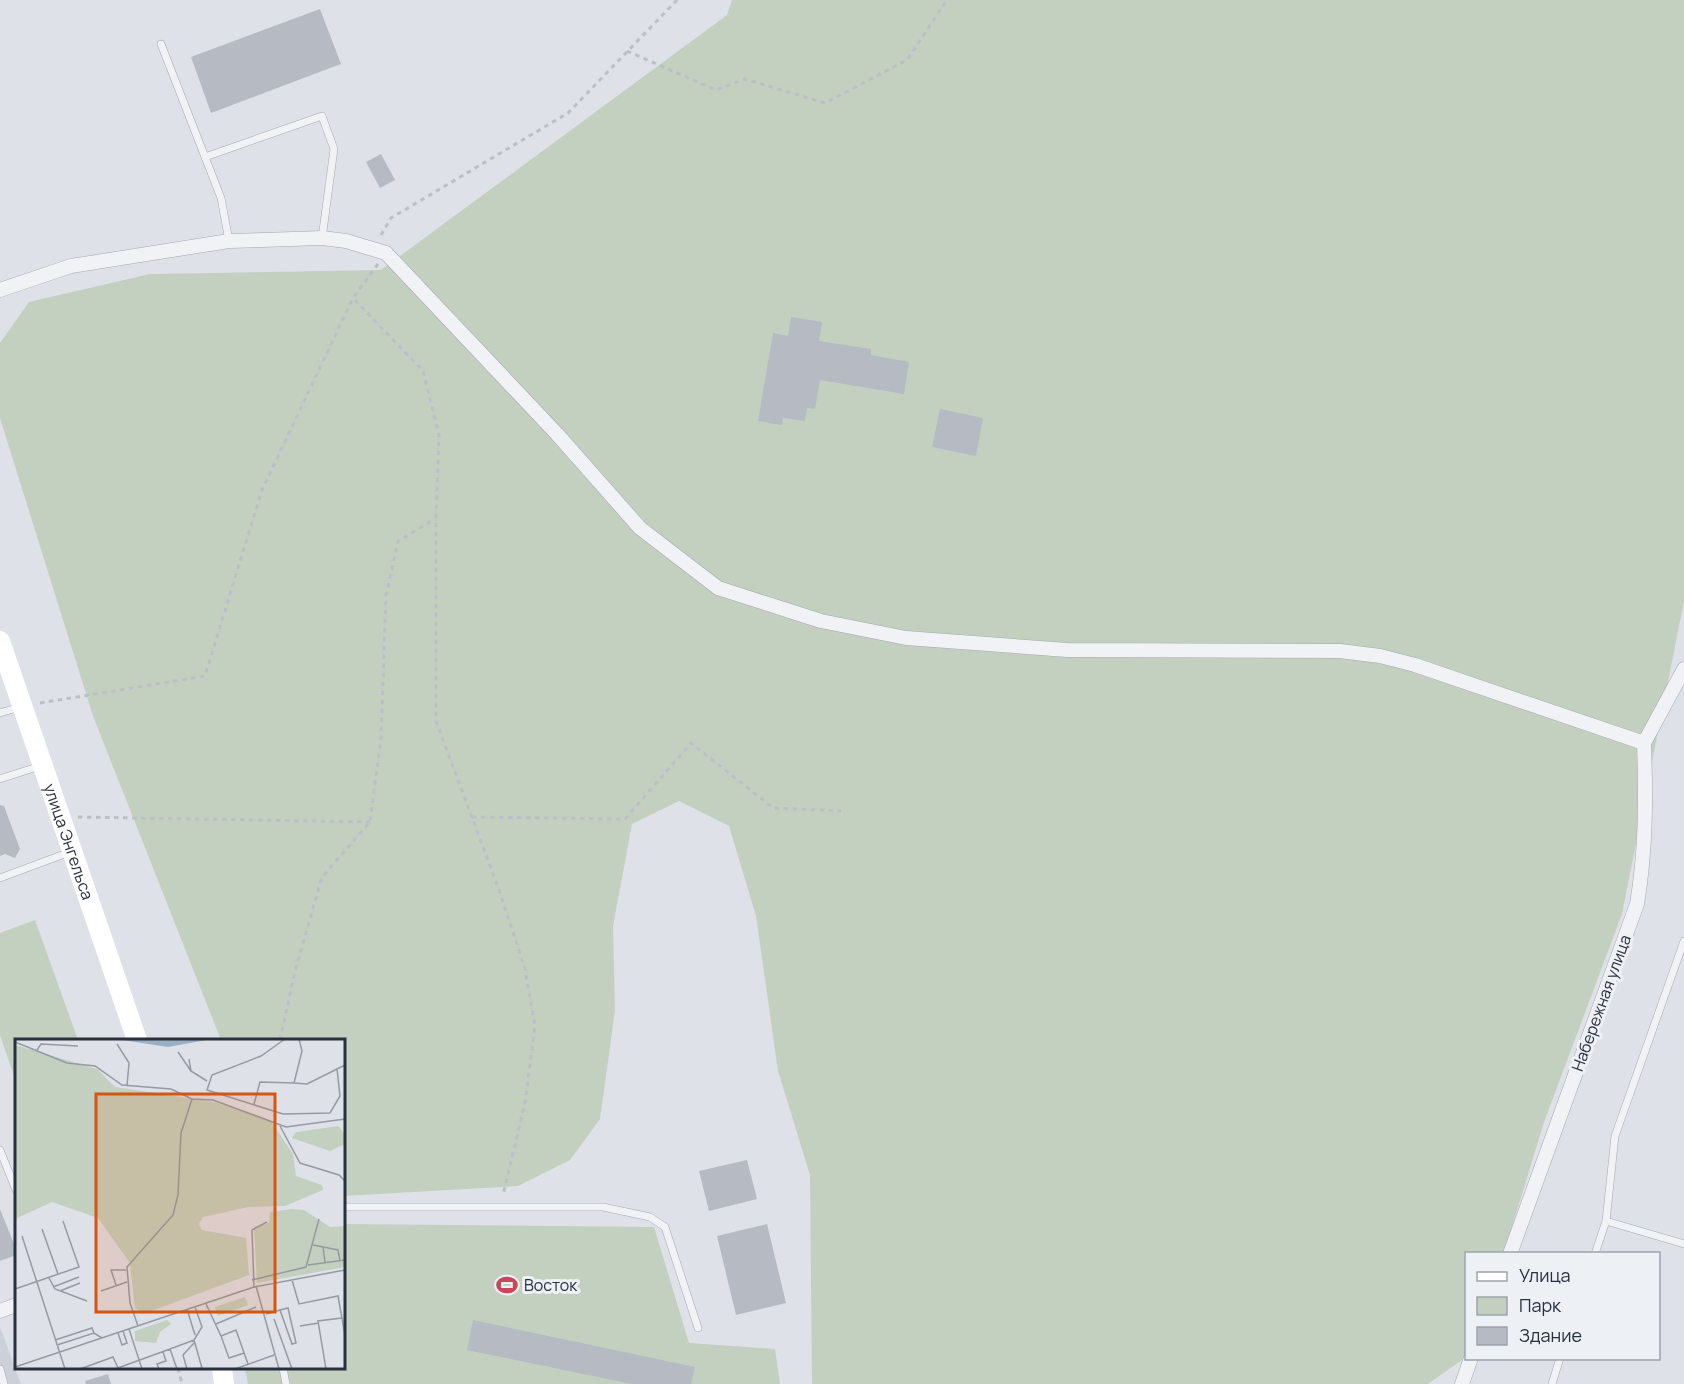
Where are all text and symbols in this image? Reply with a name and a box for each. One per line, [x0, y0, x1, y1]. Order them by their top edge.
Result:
street label: улица Энгельса [39, 781, 99, 903]
street label: Набережная улица [1566, 932, 1636, 1074]
inset map [15, 1039, 345, 1369]
legend [1465, 1252, 1660, 1360]
text: Улица [1519, 1263, 1571, 1287]
sports icon: Восток [495, 1273, 519, 1297]
place label: Восток [524, 1274, 578, 1296]
text: Парк [1519, 1293, 1562, 1317]
text: Здание [1519, 1323, 1582, 1347]

